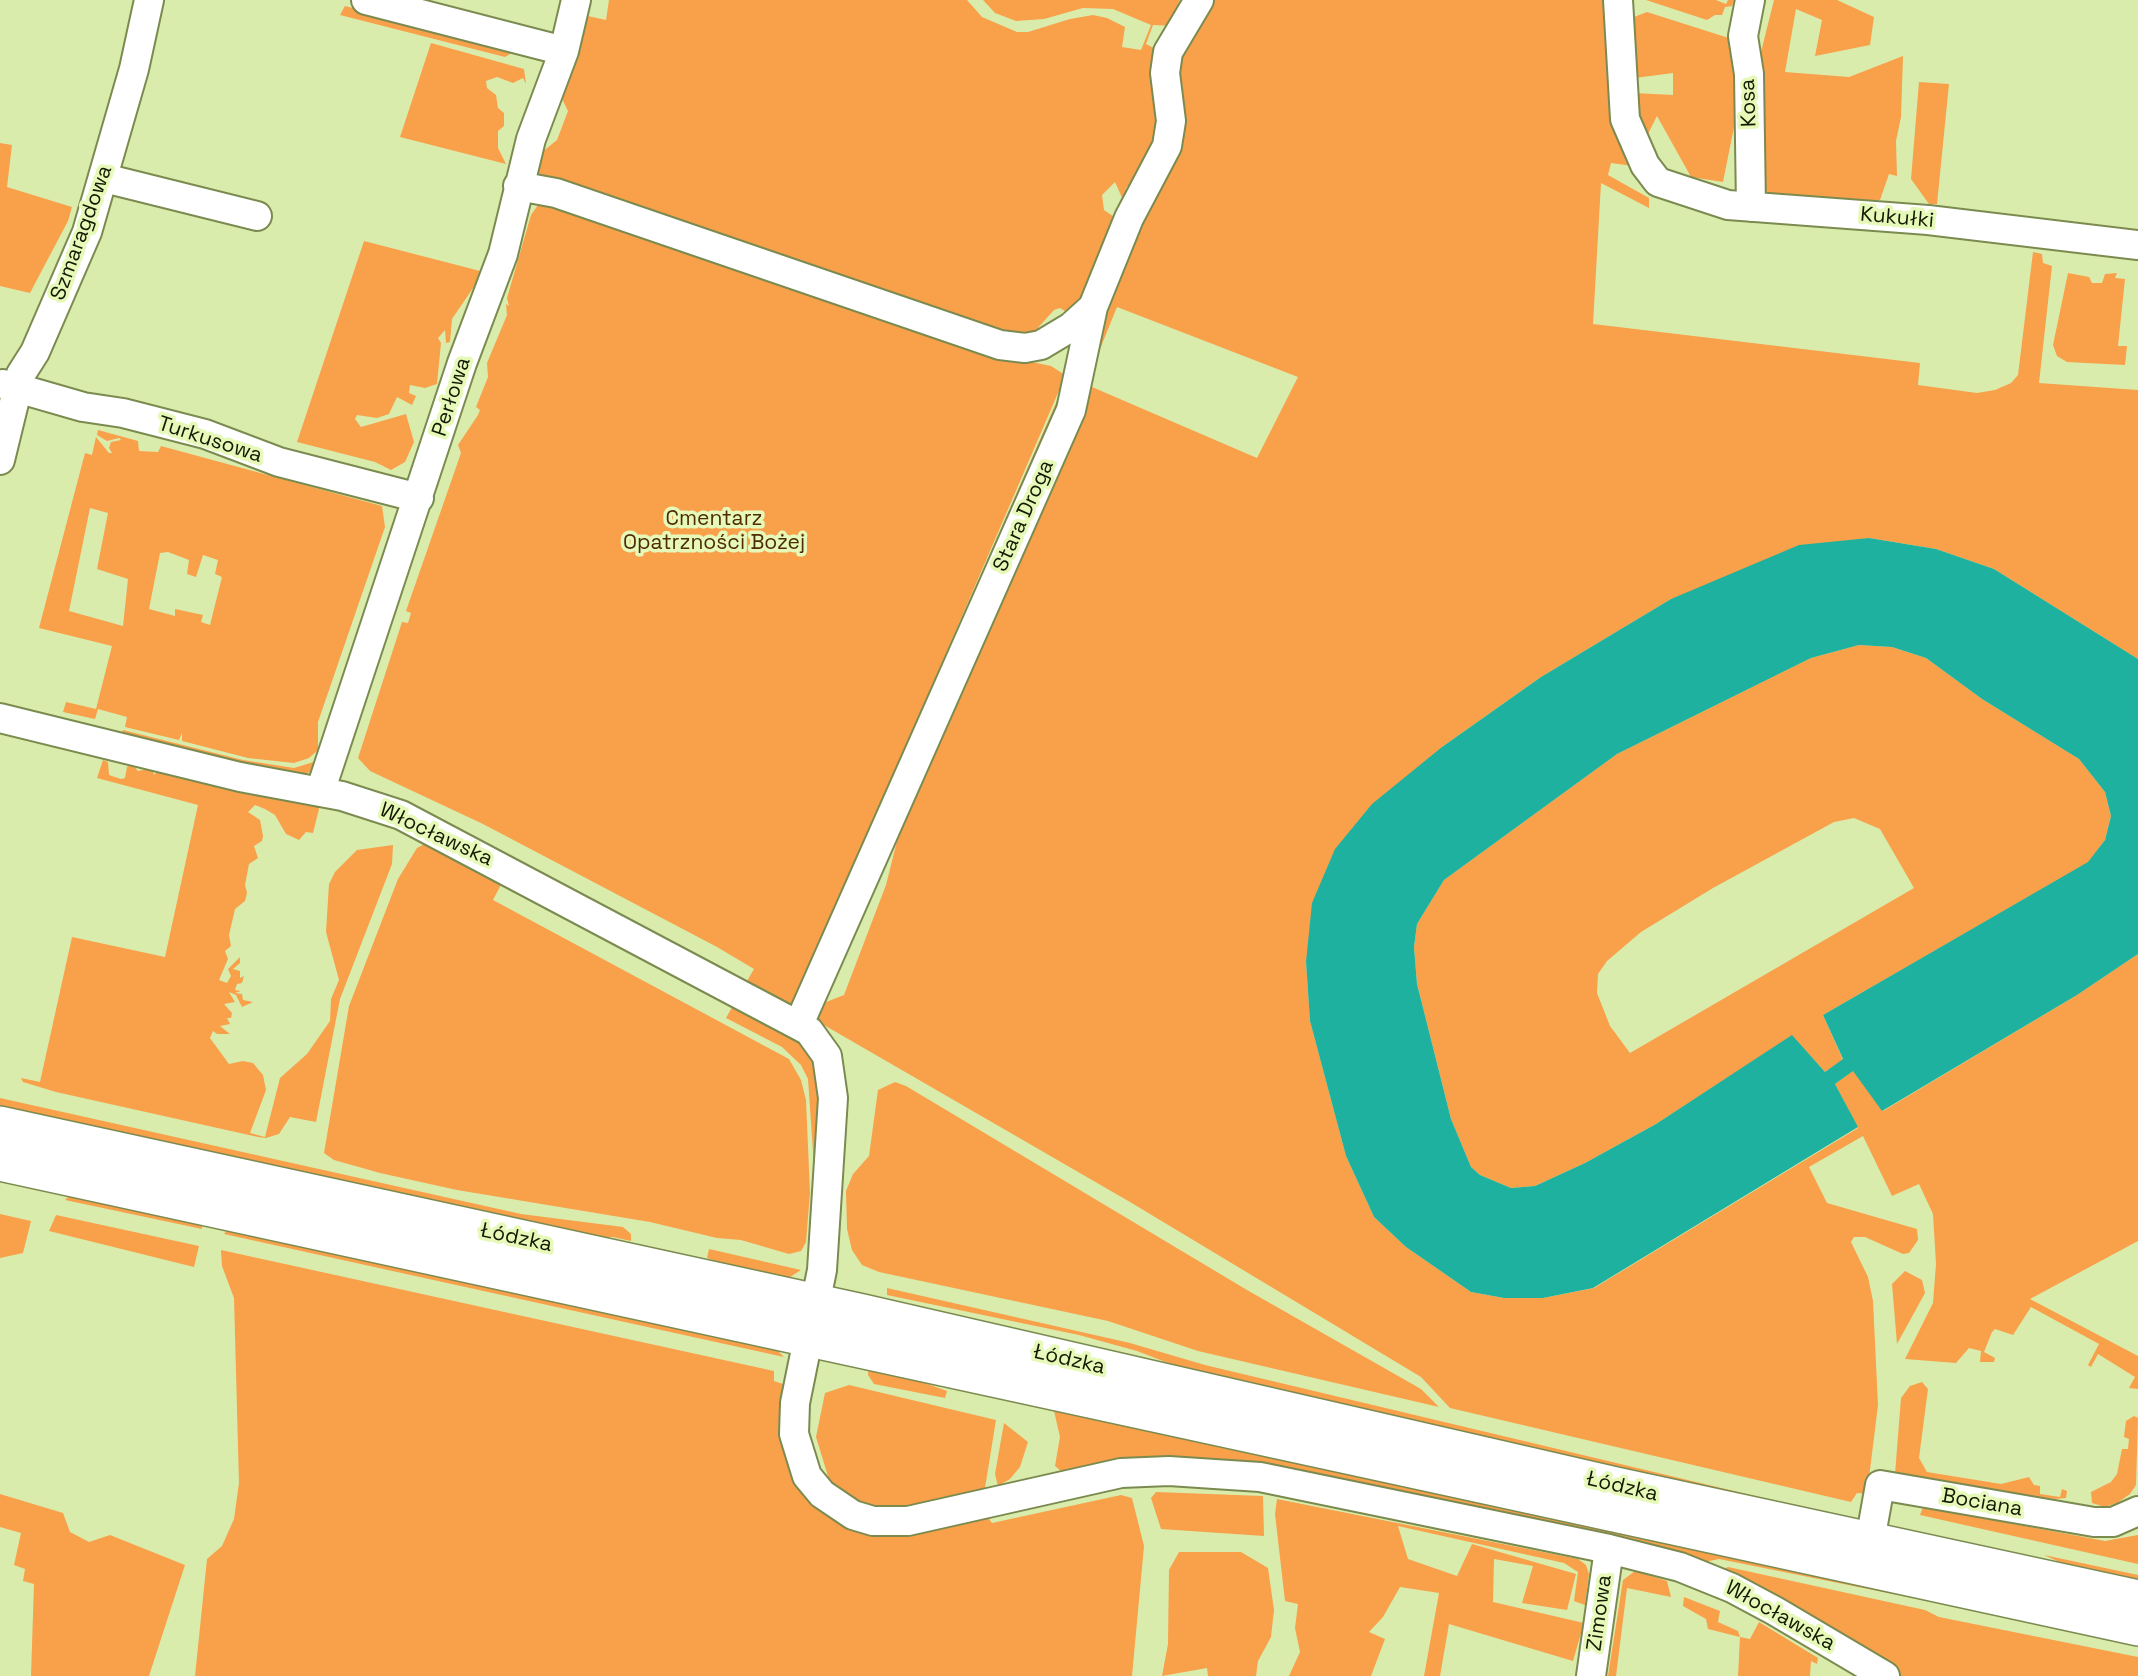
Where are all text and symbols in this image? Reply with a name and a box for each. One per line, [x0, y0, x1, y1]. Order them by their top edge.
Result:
street label: Kosa [1736, 78, 1762, 128]
street label: Szmaragdowa [46, 162, 118, 304]
street label: Kukułki [1859, 202, 1935, 234]
street label: Perłowa [427, 354, 477, 440]
street label: Turkusowa [155, 411, 265, 469]
street label: Stara Droga [988, 456, 1060, 576]
park label: Cmentarz Opatrzności Bożej [623, 506, 805, 556]
street label: Włocławska [375, 798, 497, 872]
street label: Łódzka [478, 1218, 554, 1258]
street label: Łódzka [1031, 1340, 1107, 1380]
street label: Łódzka [1584, 1467, 1660, 1507]
street label: Bociana [1940, 1484, 2024, 1522]
street label: Zimowa [1582, 1573, 1618, 1653]
street label: Włocławska [1721, 1575, 1839, 1657]

